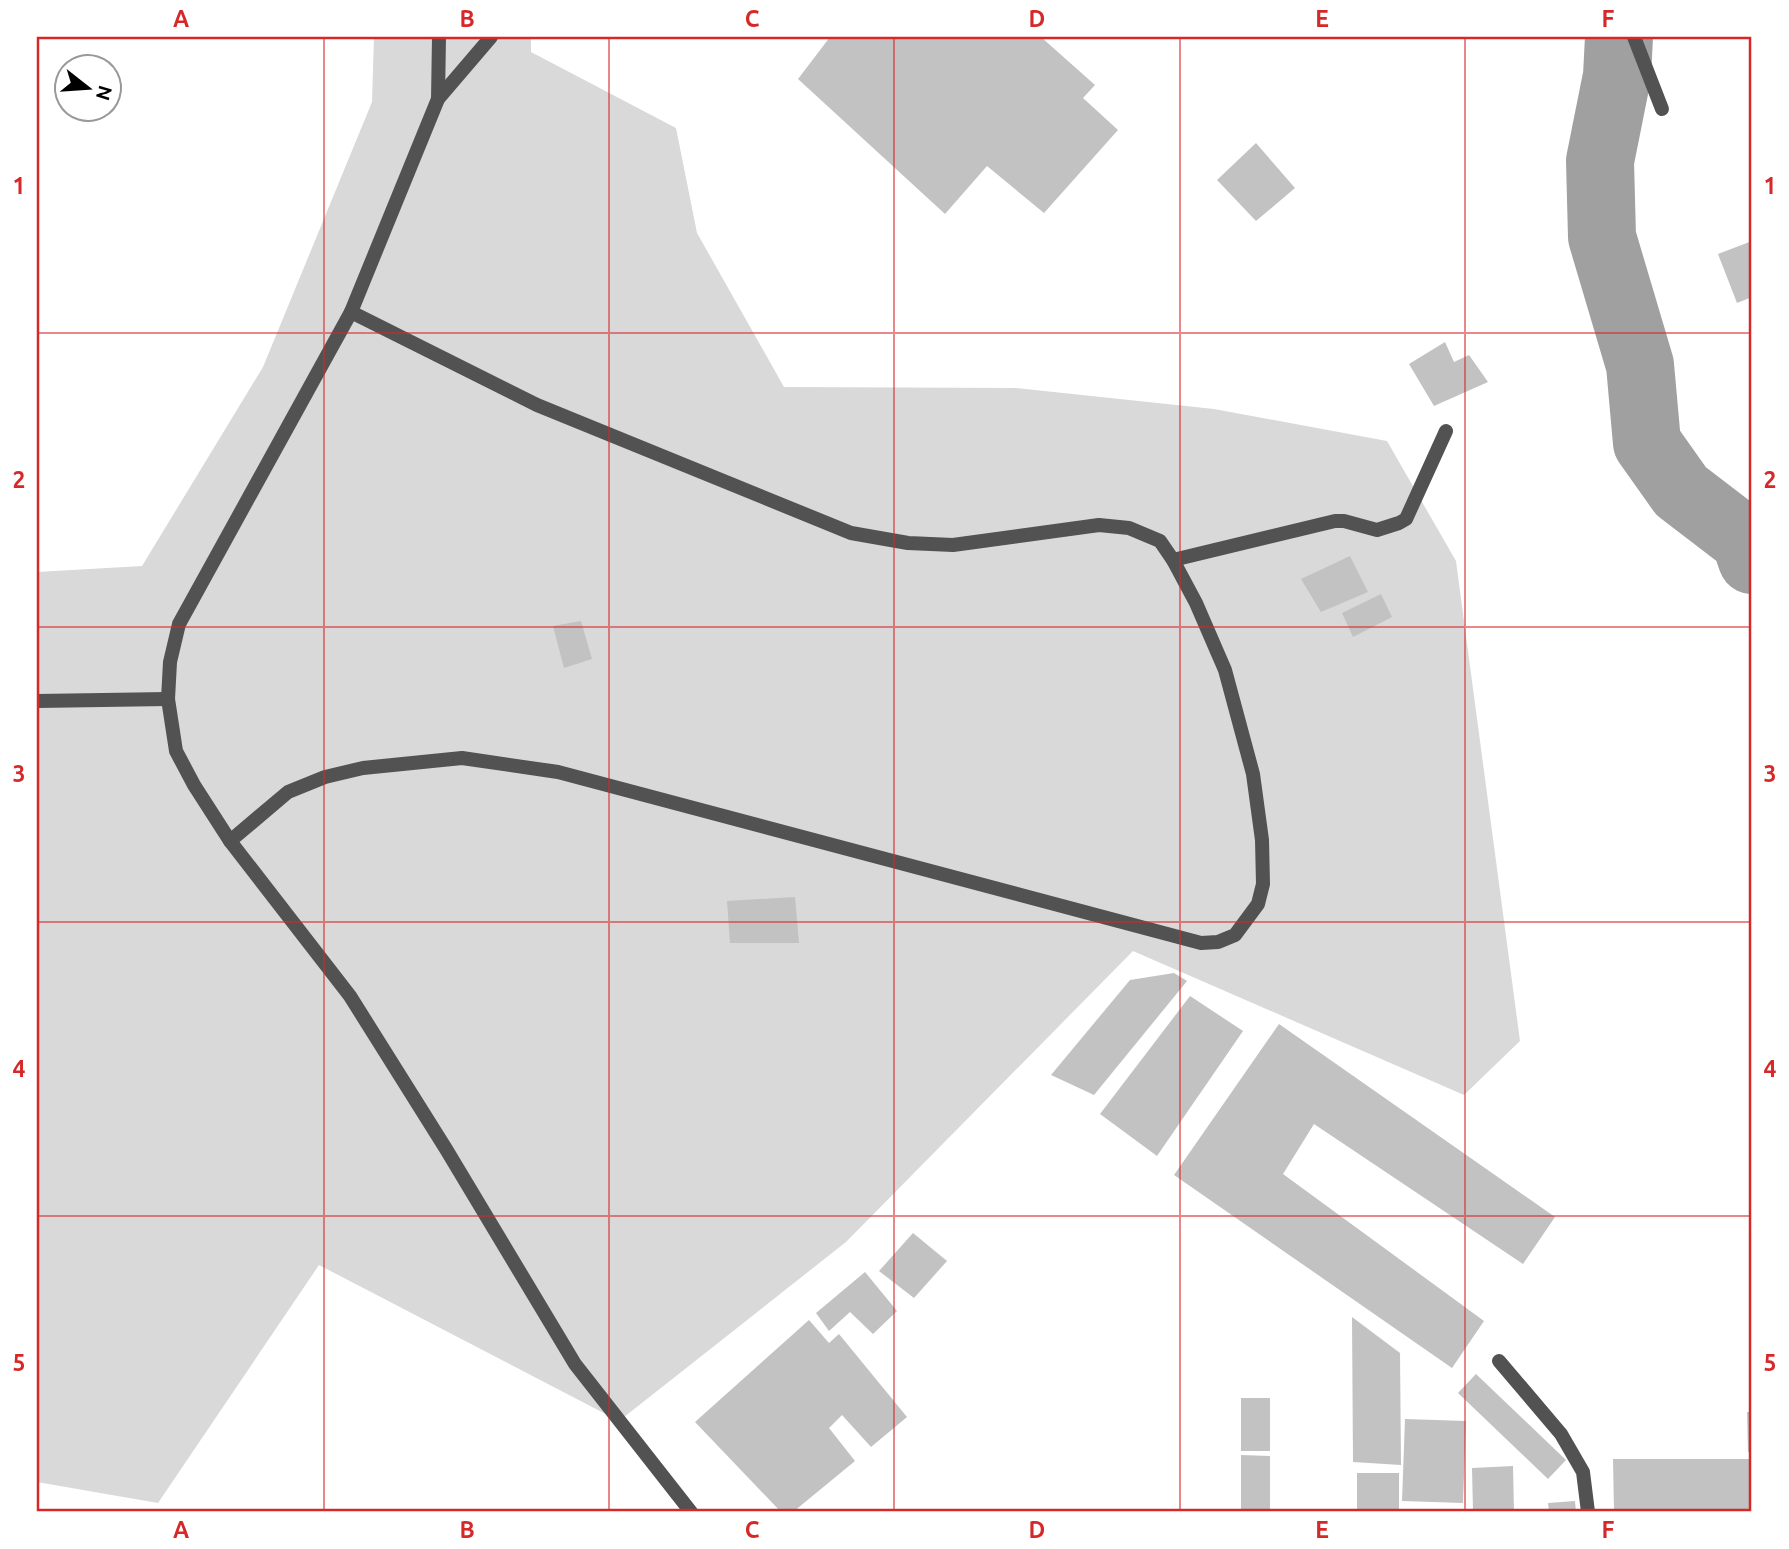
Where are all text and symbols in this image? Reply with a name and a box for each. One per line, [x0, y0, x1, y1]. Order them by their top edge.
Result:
text: A [173, 6, 189, 31]
text: B [459, 6, 475, 31]
text: C [745, 6, 760, 31]
text: D [1029, 6, 1045, 31]
text: E [1315, 6, 1329, 31]
text: F [1602, 6, 1615, 31]
north arrow [52, 52, 122, 122]
text: N [92, 83, 117, 103]
text: 1 [13, 173, 25, 198]
text: 1 [1764, 173, 1776, 198]
text: 2 [13, 467, 25, 492]
text: 2 [1764, 467, 1776, 492]
text: 3 [13, 761, 25, 786]
text: 3 [1764, 761, 1776, 786]
text: 4 [13, 1056, 26, 1081]
text: 4 [1764, 1056, 1777, 1081]
text: 5 [13, 1350, 25, 1375]
text: 5 [1764, 1350, 1776, 1375]
text: A [173, 1517, 189, 1542]
text: B [459, 1517, 475, 1542]
text: C [745, 1517, 760, 1542]
text: D [1029, 1517, 1045, 1542]
text: E [1315, 1517, 1329, 1542]
text: F [1602, 1517, 1615, 1542]

